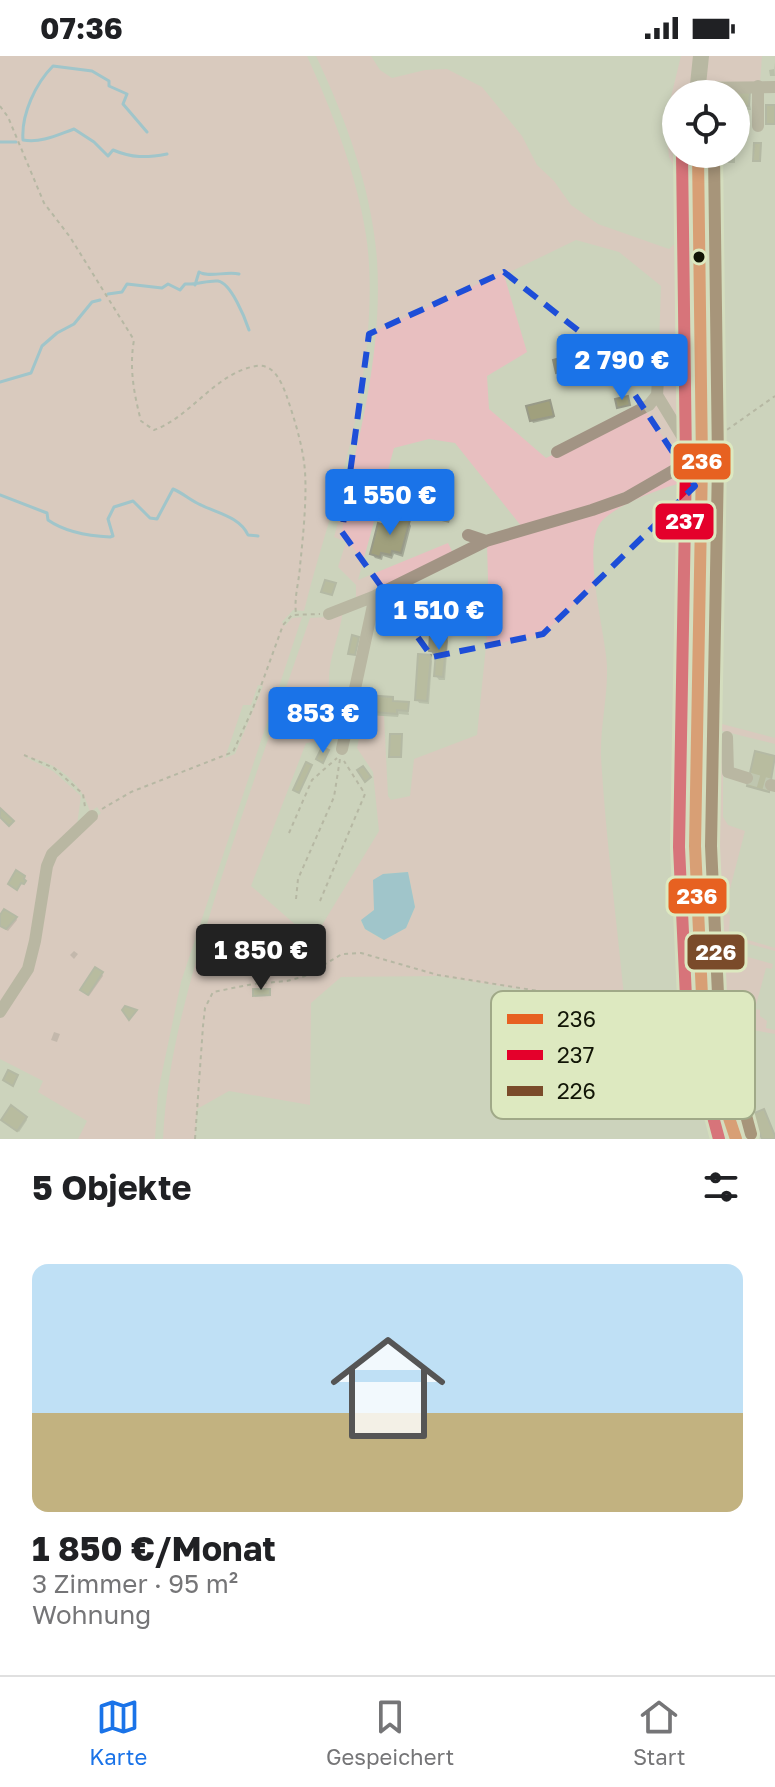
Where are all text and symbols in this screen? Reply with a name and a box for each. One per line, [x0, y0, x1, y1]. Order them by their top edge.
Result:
text: 07:36 [40, 10, 123, 46]
map controls [662, 80, 750, 168]
button: locate [662, 80, 750, 168]
unlabelled marker [691, 249, 707, 265]
pin: 2 790 € [548, 334, 696, 402]
text: 2 790 € [575, 344, 669, 375]
line badge: 236 [672, 442, 732, 481]
text: 236 [682, 447, 722, 474]
pin: 1 550 € [316, 469, 464, 537]
text: 1 550 € [343, 479, 437, 510]
line badge: 237 [654, 502, 715, 541]
text: 237 [666, 507, 704, 534]
pin: 1 510 € [365, 584, 513, 652]
text: 1 510 € [394, 594, 484, 625]
pin: 853 € [267, 687, 379, 755]
text: 853 € [286, 697, 360, 728]
line badge: 236 [667, 877, 728, 915]
text: 236 [677, 882, 717, 909]
pin: 1 850 € [187, 924, 335, 992]
line badge: 226 [686, 933, 746, 971]
text: 1 850 € [214, 934, 308, 965]
text: 226 [696, 938, 736, 965]
legend [491, 991, 755, 1119]
text: 236 [557, 1005, 596, 1032]
text: 237 [557, 1041, 594, 1068]
text: 226 [557, 1077, 596, 1104]
icon: filters [699, 1165, 743, 1209]
text: 5 Objekte [32, 1167, 192, 1207]
icon: home [316, 1316, 460, 1460]
text: 1 850 €/Monat [32, 1528, 276, 1568]
text: 3 Zimmer · 95 m² [32, 1568, 238, 1599]
text: Wohnung [32, 1599, 151, 1630]
tab: Karte [89, 1695, 147, 1770]
tab: Gespeichert [326, 1695, 454, 1770]
tab: Start [633, 1695, 686, 1770]

